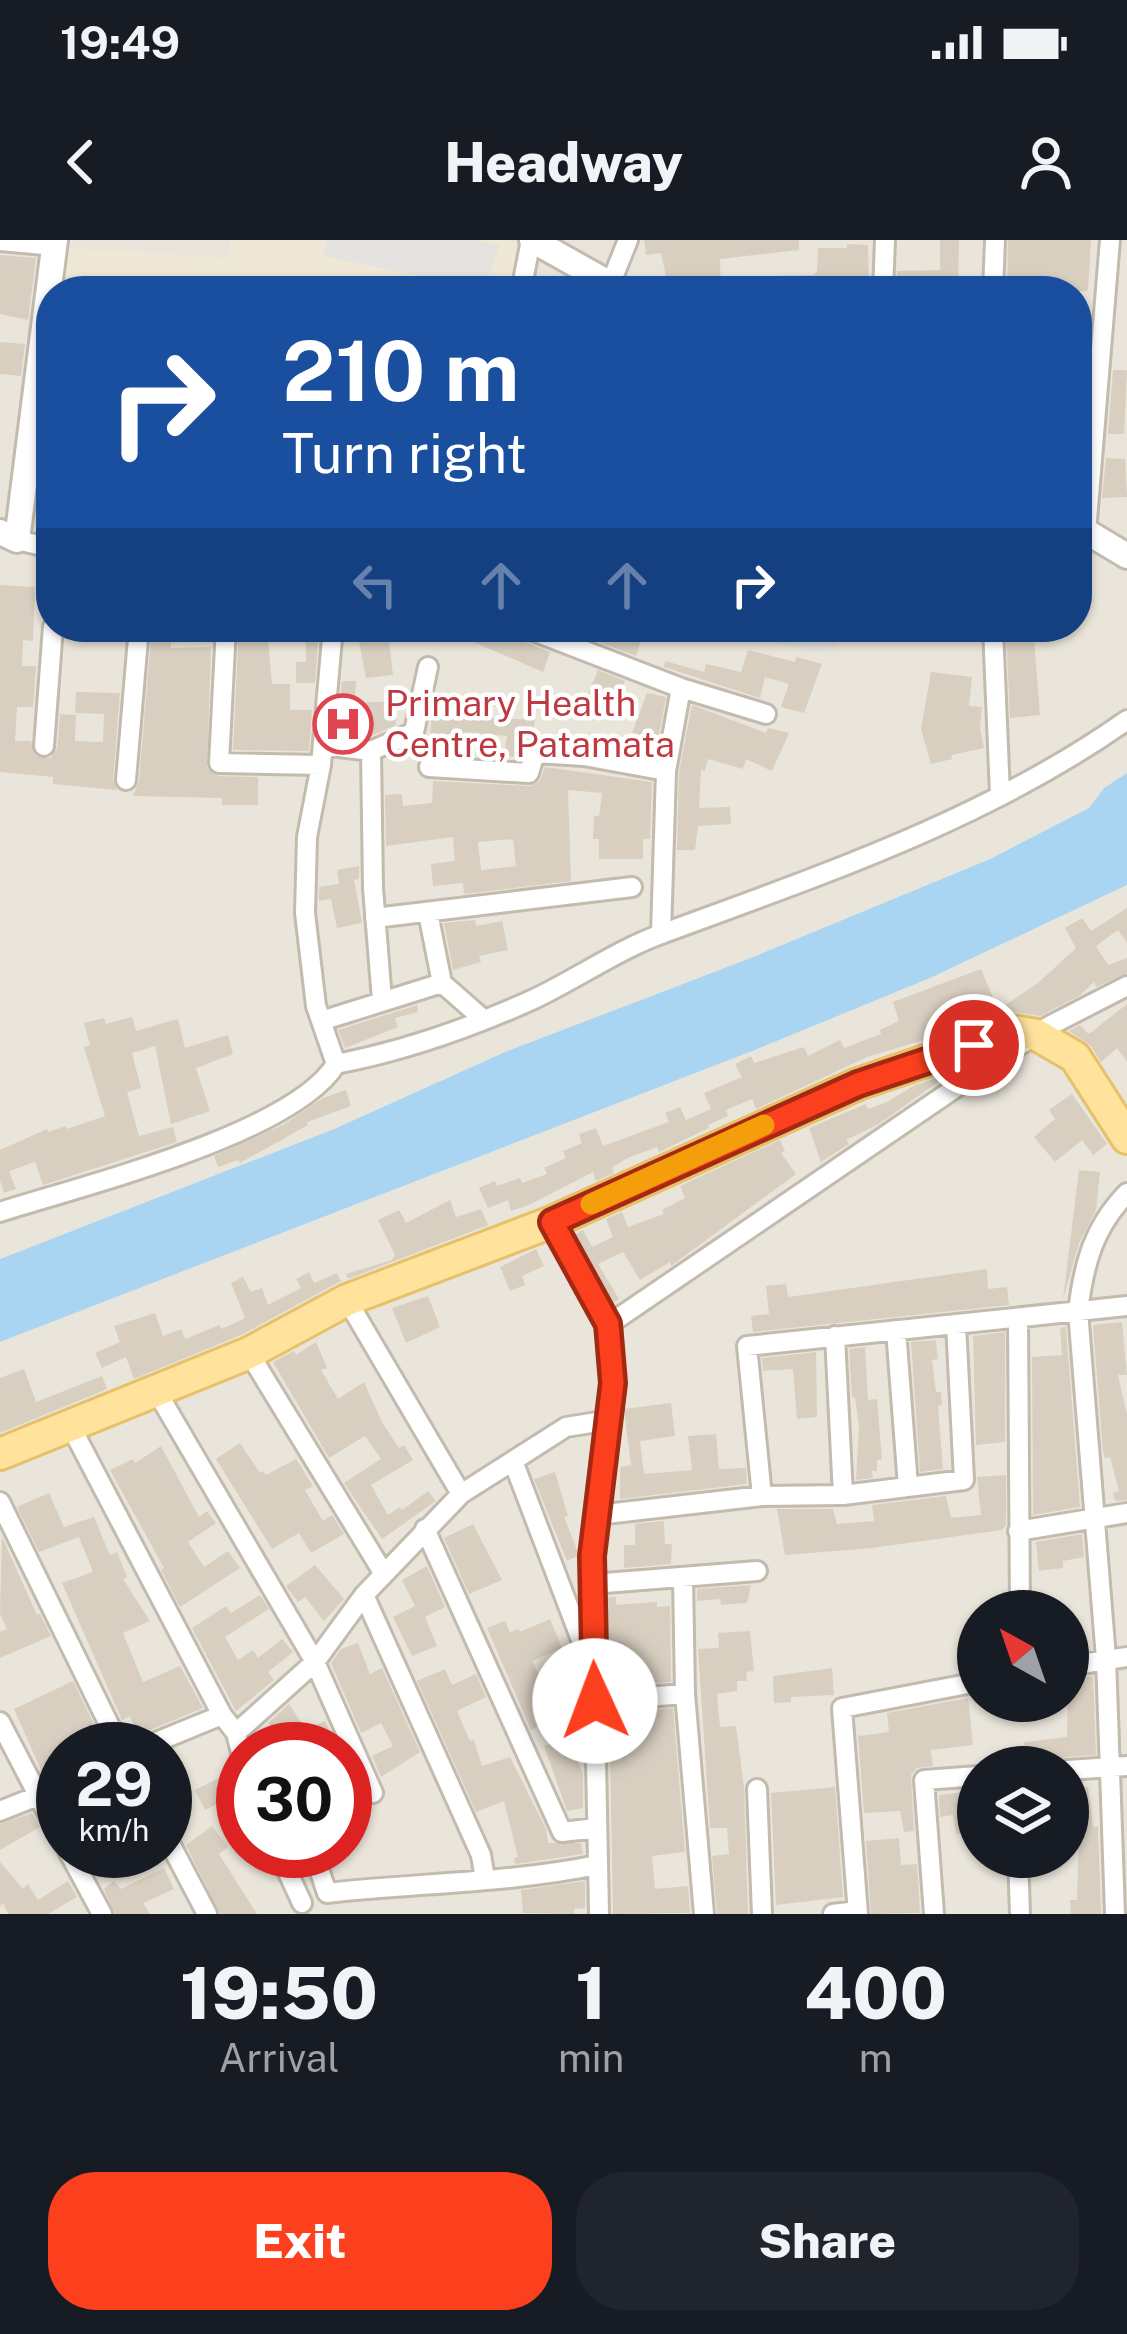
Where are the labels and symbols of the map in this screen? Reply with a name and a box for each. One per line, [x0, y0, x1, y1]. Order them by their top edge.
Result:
place label: Primary Health Centre, Patamata [385, 682, 675, 765]
hospital icon: Primary Health Centre, Patamata [312, 693, 374, 755]
pin [923, 994, 1025, 1096]
north arrow [957, 1590, 1089, 1722]
position arrow [532, 1638, 658, 1764]
speed limit sign: 30 [216, 1722, 372, 1878]

